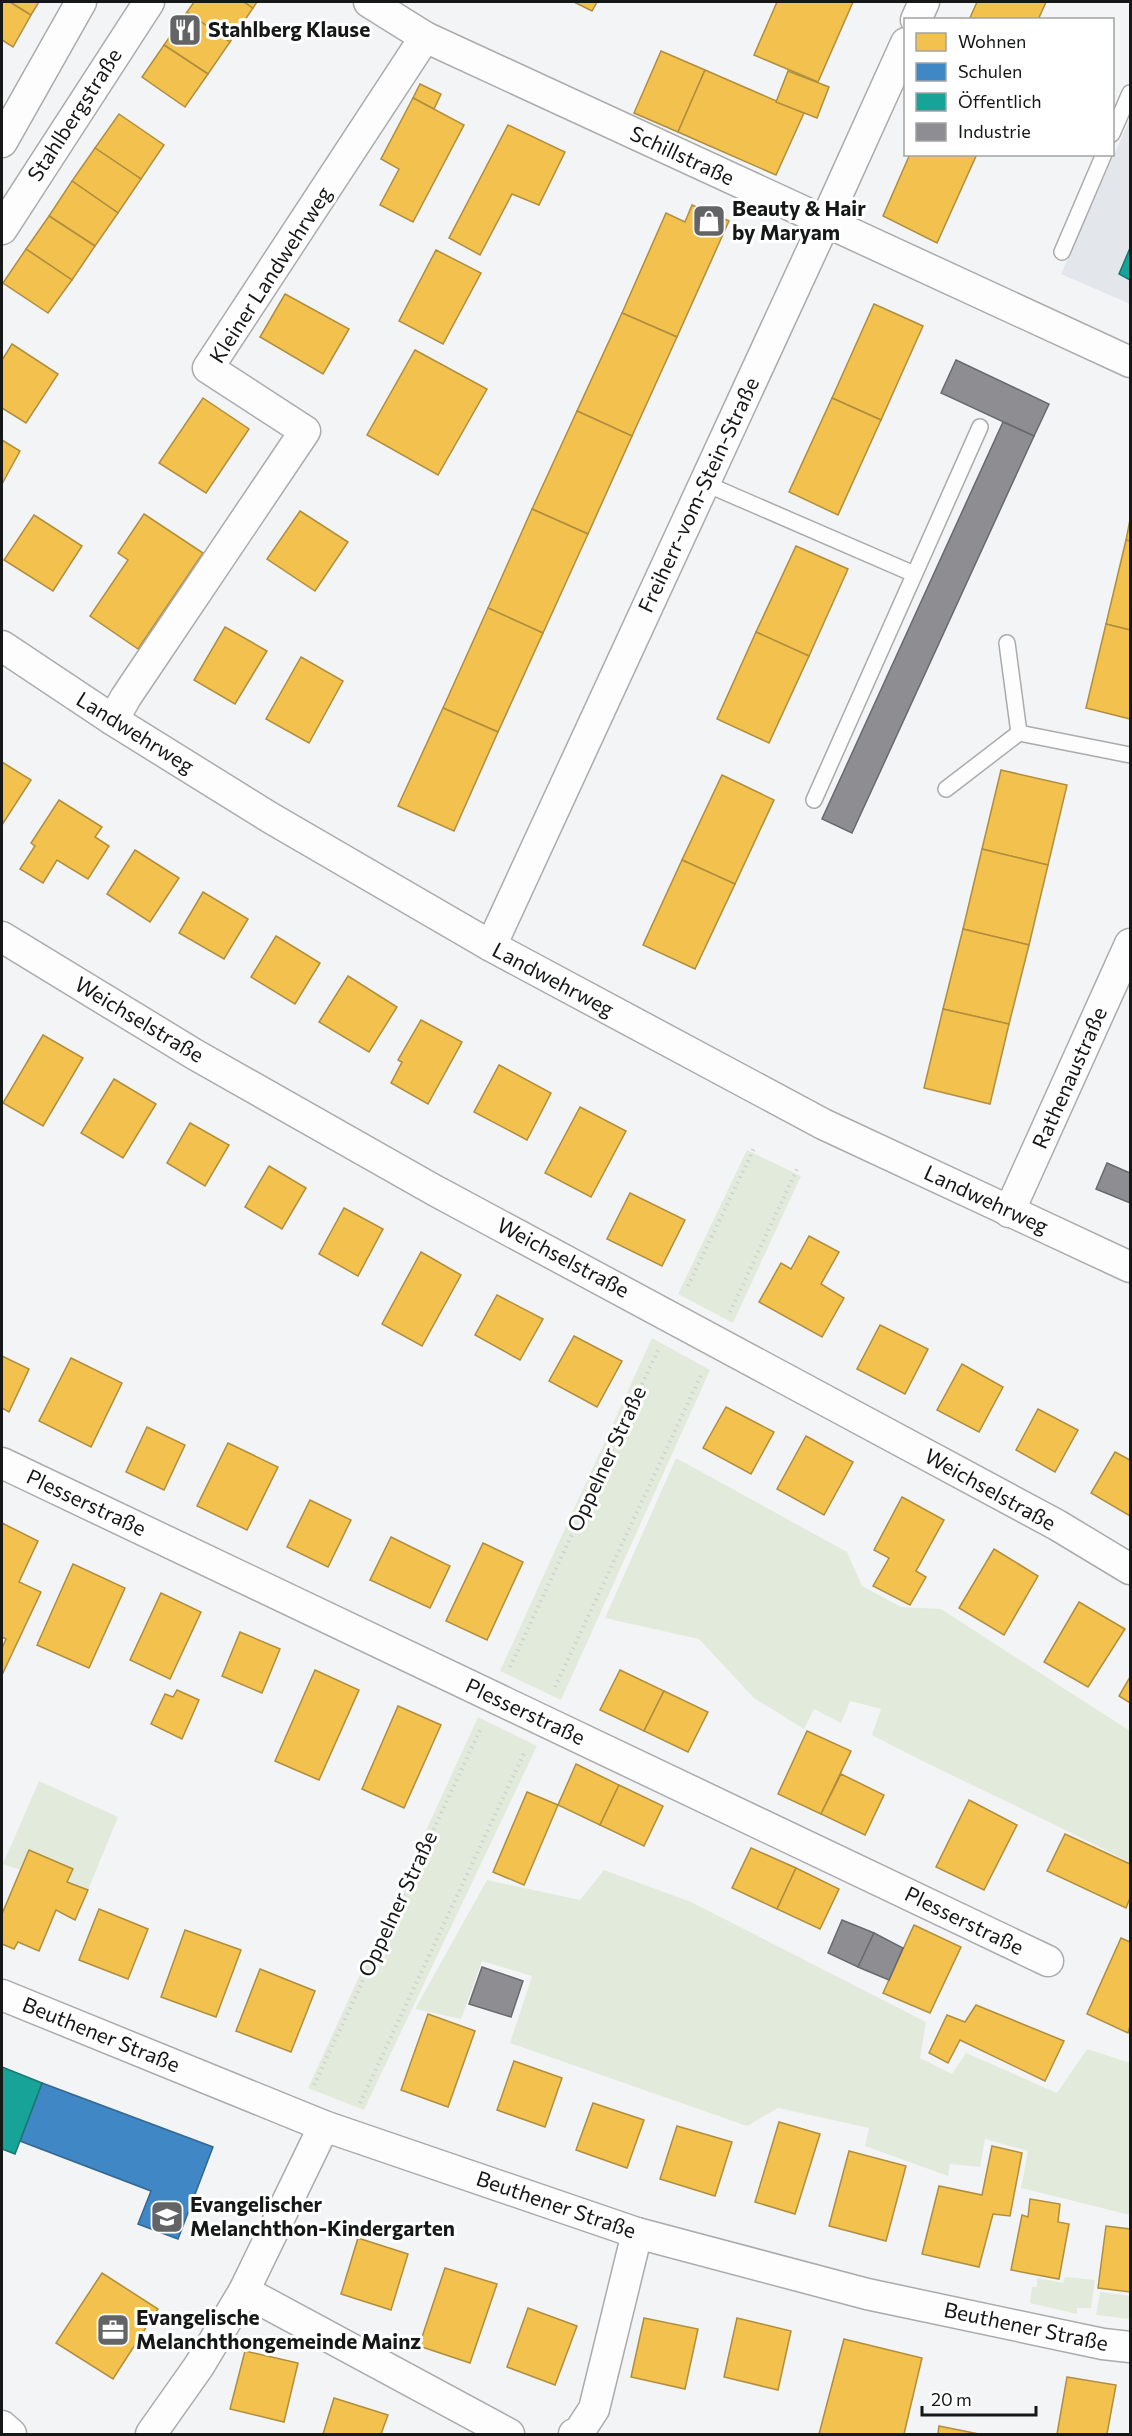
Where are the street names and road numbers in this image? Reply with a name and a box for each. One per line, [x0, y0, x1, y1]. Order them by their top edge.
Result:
street label: Stahlbergstraße [21, 43, 126, 185]
street label: Schillstraße [627, 120, 739, 190]
street label: Kleiner Landwehrweg [203, 181, 336, 367]
street label: Freiherr-vom-Stein-Straße [632, 373, 763, 616]
street label: Landwehrweg [72, 686, 199, 778]
street label: Landwehrweg [489, 936, 619, 1021]
street label: Weichselstraße [71, 970, 209, 1067]
street label: Rathenaustraße [1026, 1003, 1111, 1152]
street label: Landwehrweg [921, 1159, 1053, 1238]
street label: Weichselstraße [493, 1211, 634, 1302]
street label: Oppelner Straße [561, 1382, 650, 1535]
street label: Weichselstraße [921, 1442, 1061, 1535]
street label: Plesserstraße [23, 1463, 150, 1540]
street label: Plesserstraße [462, 1672, 589, 1749]
street label: Oppelner Straße [352, 1827, 441, 1980]
street label: Plesserstraße [901, 1880, 1028, 1959]
street label: Beuthener Straße [19, 1991, 184, 2077]
street label: Beuthener Straße [473, 2165, 640, 2243]
street label: Beuthener Straße [942, 2296, 1111, 2355]

